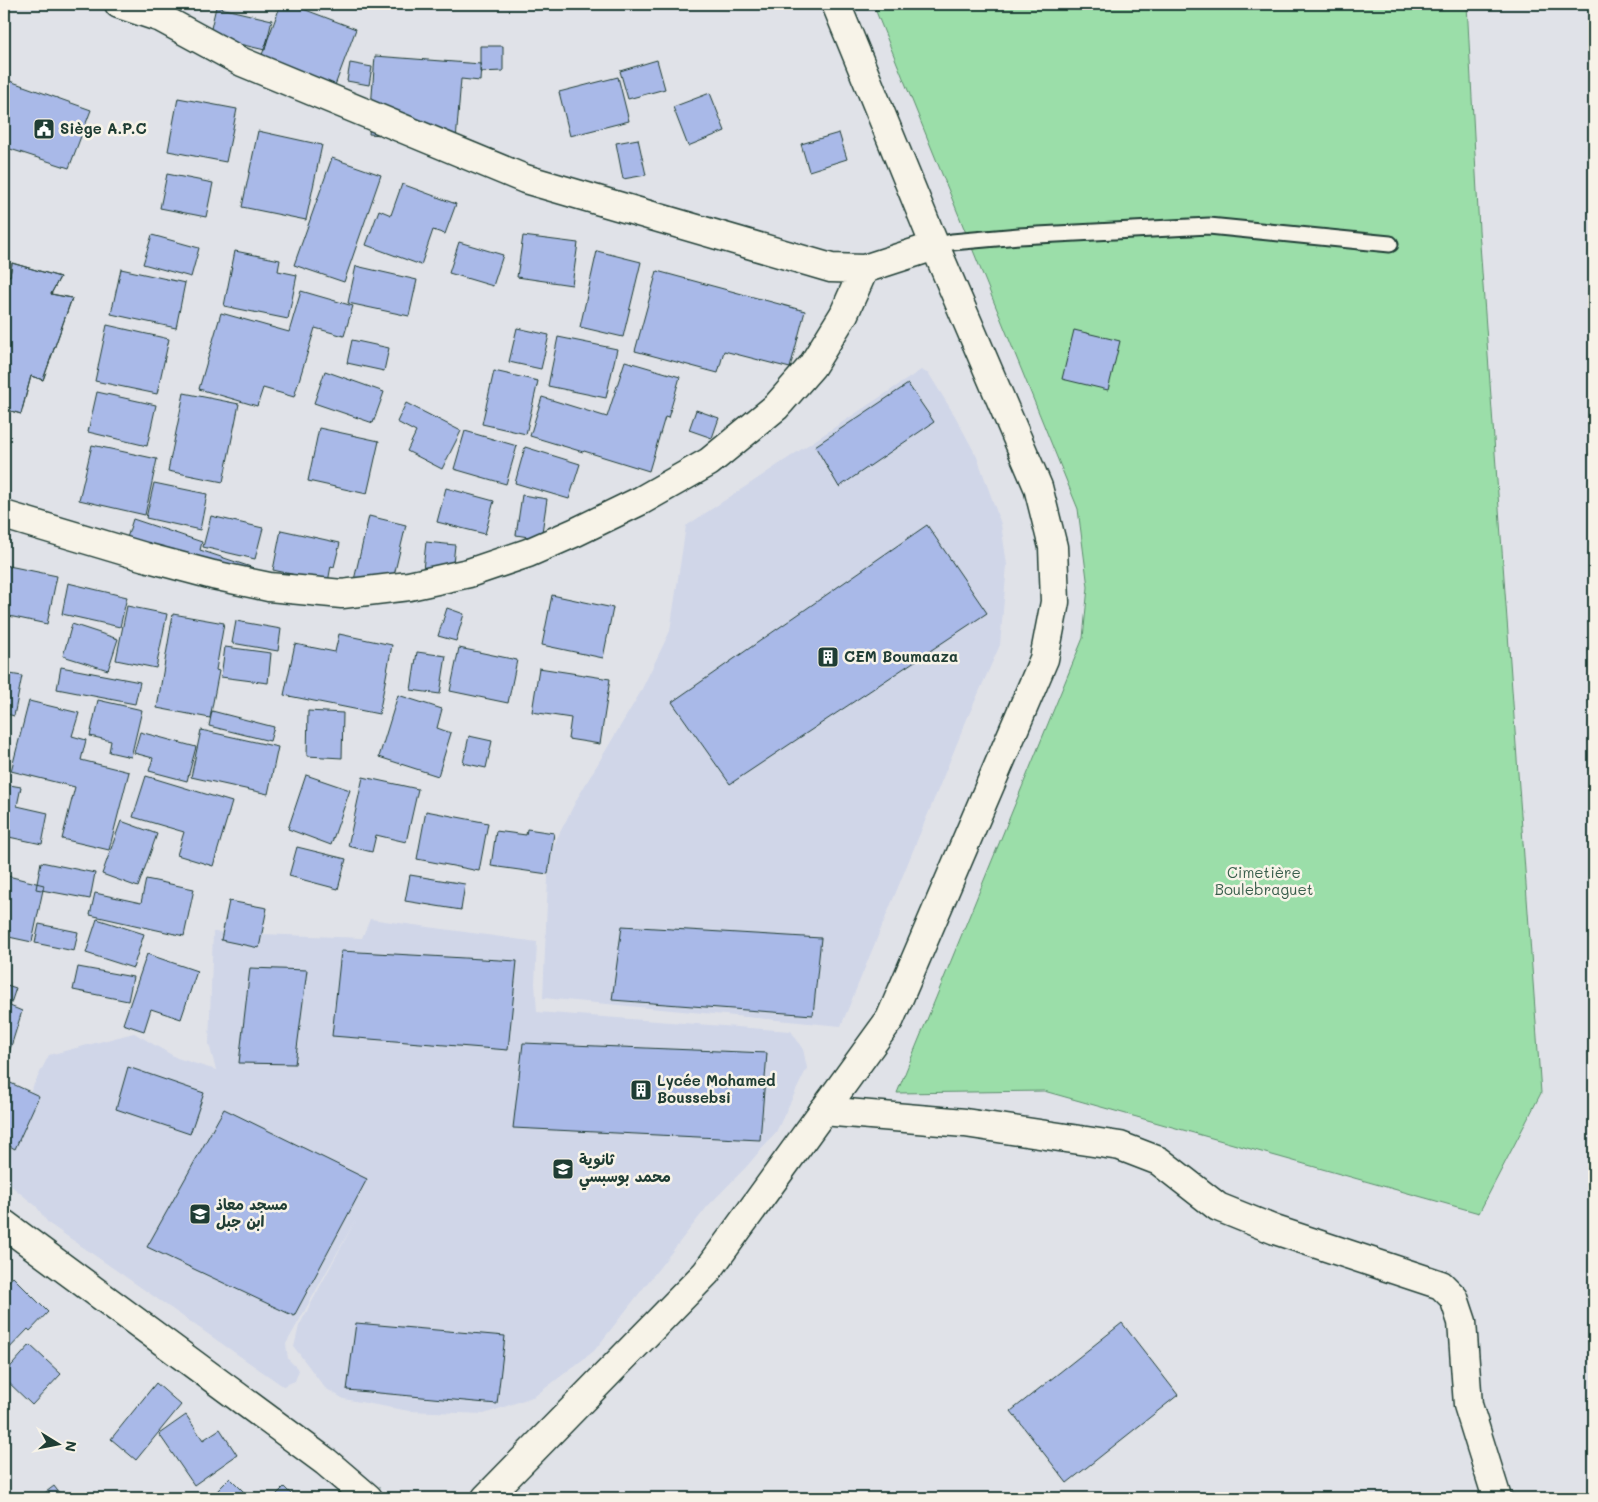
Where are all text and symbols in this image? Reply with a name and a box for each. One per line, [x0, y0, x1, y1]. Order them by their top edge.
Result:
public building icon: Siège A.P.C [32, 117, 56, 141]
place label: Siège A.P.C [60, 118, 147, 138]
building icon: CEM Boumaaza [816, 645, 840, 669]
place label: CEM Boumaaza [844, 646, 958, 666]
park label: Cimetière Boulebraguet [1215, 862, 1313, 899]
place label: Lycée Mohamed Boussebsi [657, 1070, 776, 1107]
building icon: Lycée Mohamed Boussebsi [629, 1078, 653, 1102]
place label: ثانوية محمد بوسبسي [579, 1149, 671, 1191]
school or university icon: ثانوية محمد بوسبسي [551, 1157, 575, 1181]
place label: مسجد معاذ ابن جبل [216, 1194, 288, 1231]
school or university icon: مسجد معاذ ابن جبل [188, 1202, 212, 1226]
north arrow [32, 1420, 82, 1470]
text: N [61, 1439, 82, 1453]

